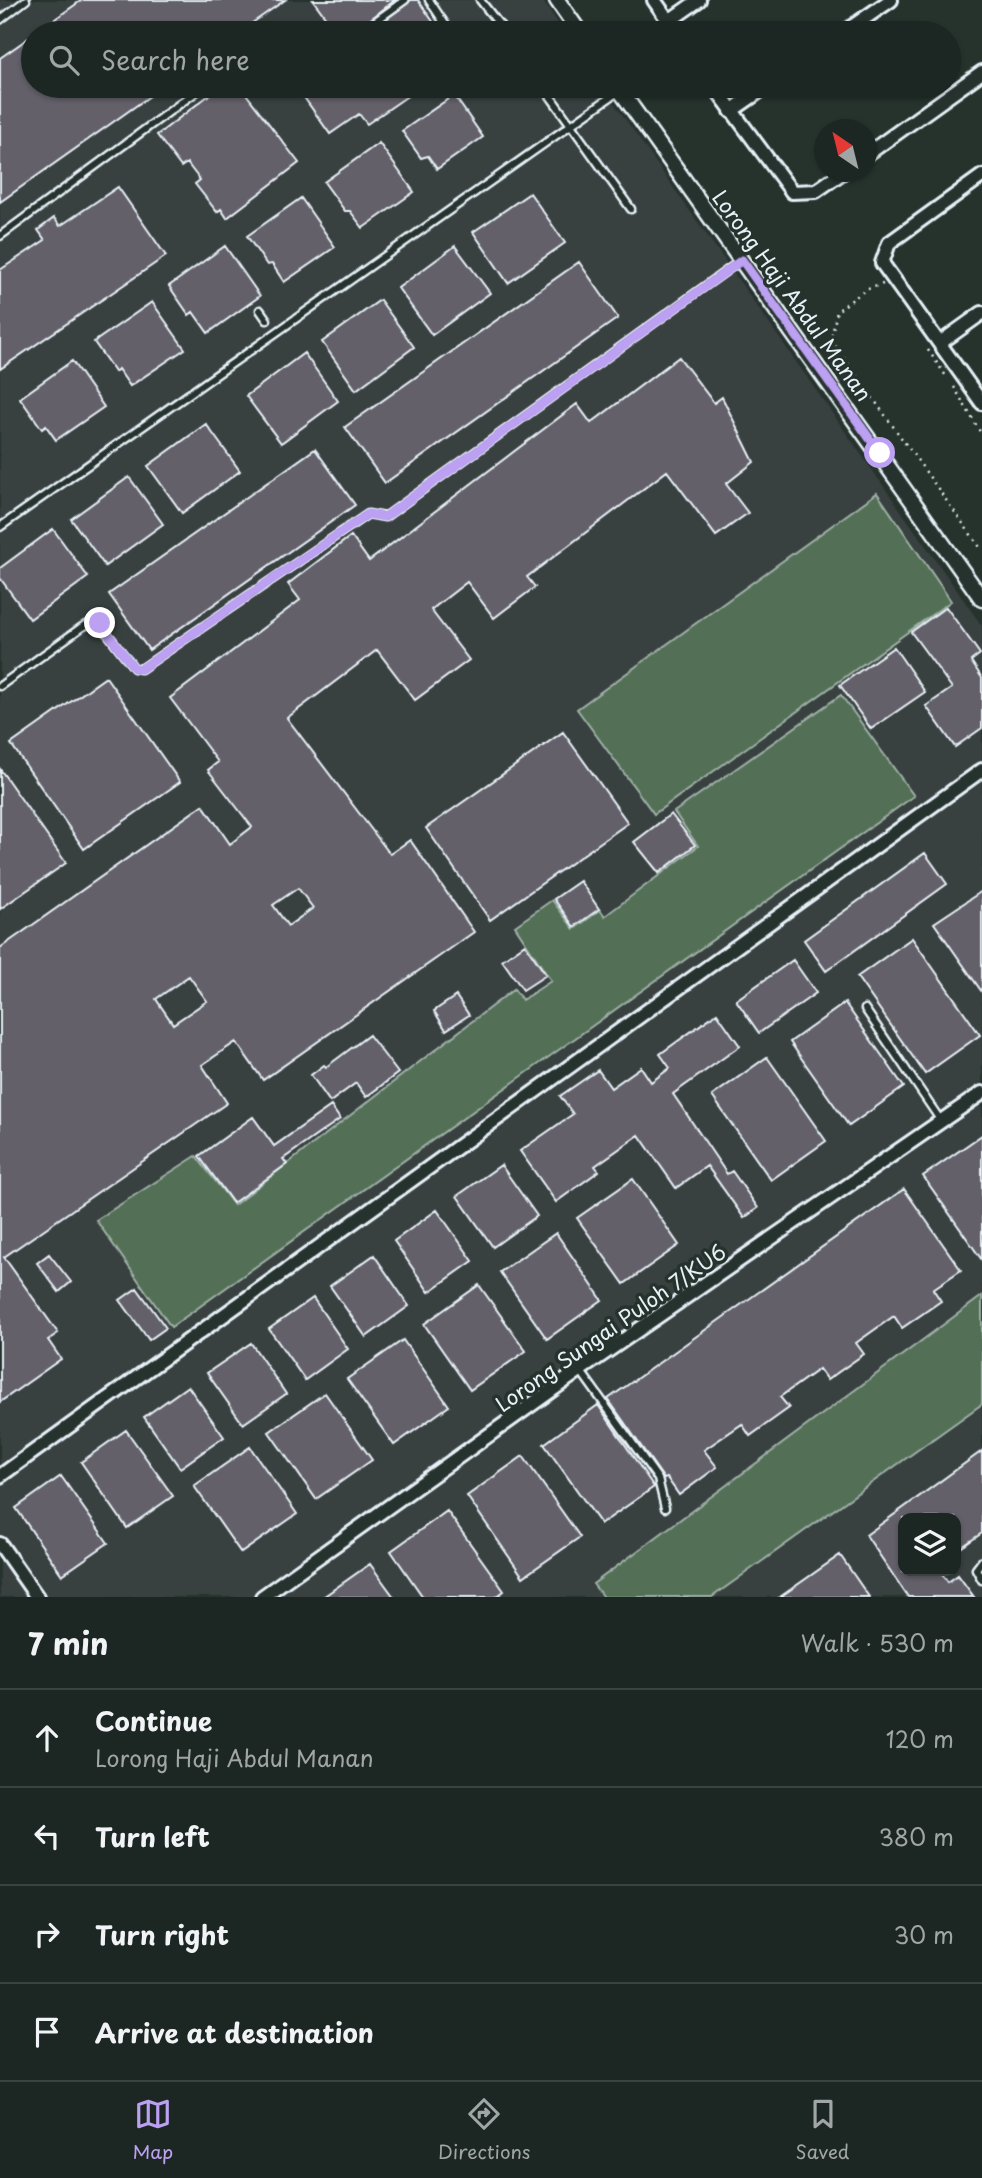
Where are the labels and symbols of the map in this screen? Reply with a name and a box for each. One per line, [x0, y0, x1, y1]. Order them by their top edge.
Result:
north arrow [814, 119, 877, 182]
street label: Lorong Haji Abdul Manan [705, 183, 881, 407]
route start [864, 437, 895, 468]
route end [84, 607, 115, 638]
street label: Lorong Sungai Puloh 7/KU6 [488, 1235, 732, 1419]

